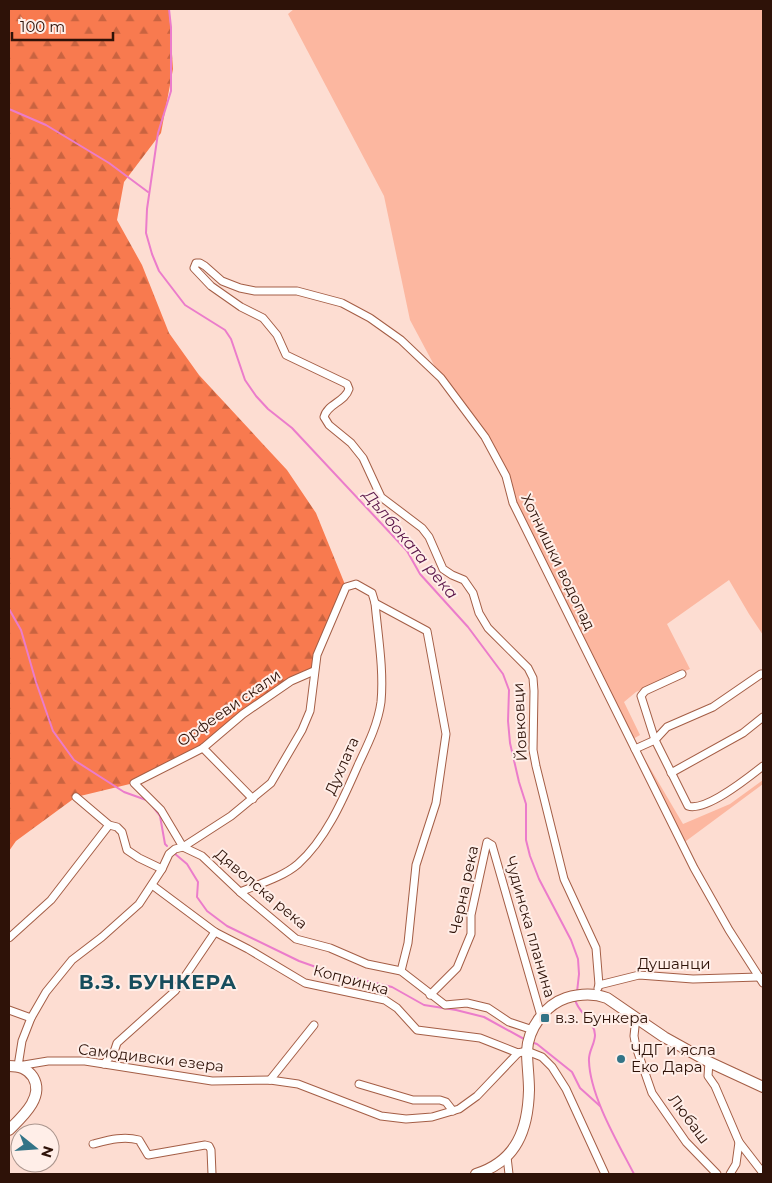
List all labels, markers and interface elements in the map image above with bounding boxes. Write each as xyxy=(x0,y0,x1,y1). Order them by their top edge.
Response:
scale bar xyxy=(12,10,114,42)
text: 100 m xyxy=(20,17,65,36)
water label: Дълбоката река xyxy=(358,484,462,603)
street label: Хотнишки водопад xyxy=(517,490,600,633)
street label: Орфееви скали xyxy=(173,665,284,750)
street label: Йовковци xyxy=(508,682,531,762)
street label: Духлата xyxy=(320,734,363,798)
street label: Дяволска река xyxy=(211,844,312,933)
street label: Черна река xyxy=(445,844,482,936)
street label: Чудинска планина xyxy=(501,854,560,1000)
street label: Душанци xyxy=(637,954,711,973)
street label: Копринка xyxy=(311,960,391,999)
district label: В.З. БУНКЕРА xyxy=(79,970,237,994)
place label: в.з. Бункера xyxy=(555,1008,648,1027)
marker: в.з. Бункера xyxy=(539,1012,551,1024)
street label: Самодивски езера xyxy=(77,1039,225,1076)
place label: ЧДГ и ясла Еко Дара xyxy=(631,1040,716,1076)
marker: ЧДГ и ясла Еко Дара xyxy=(615,1053,627,1065)
street label: Любаш xyxy=(665,1090,714,1147)
north arrow xyxy=(10,1123,60,1173)
text: N xyxy=(37,1144,58,1160)

